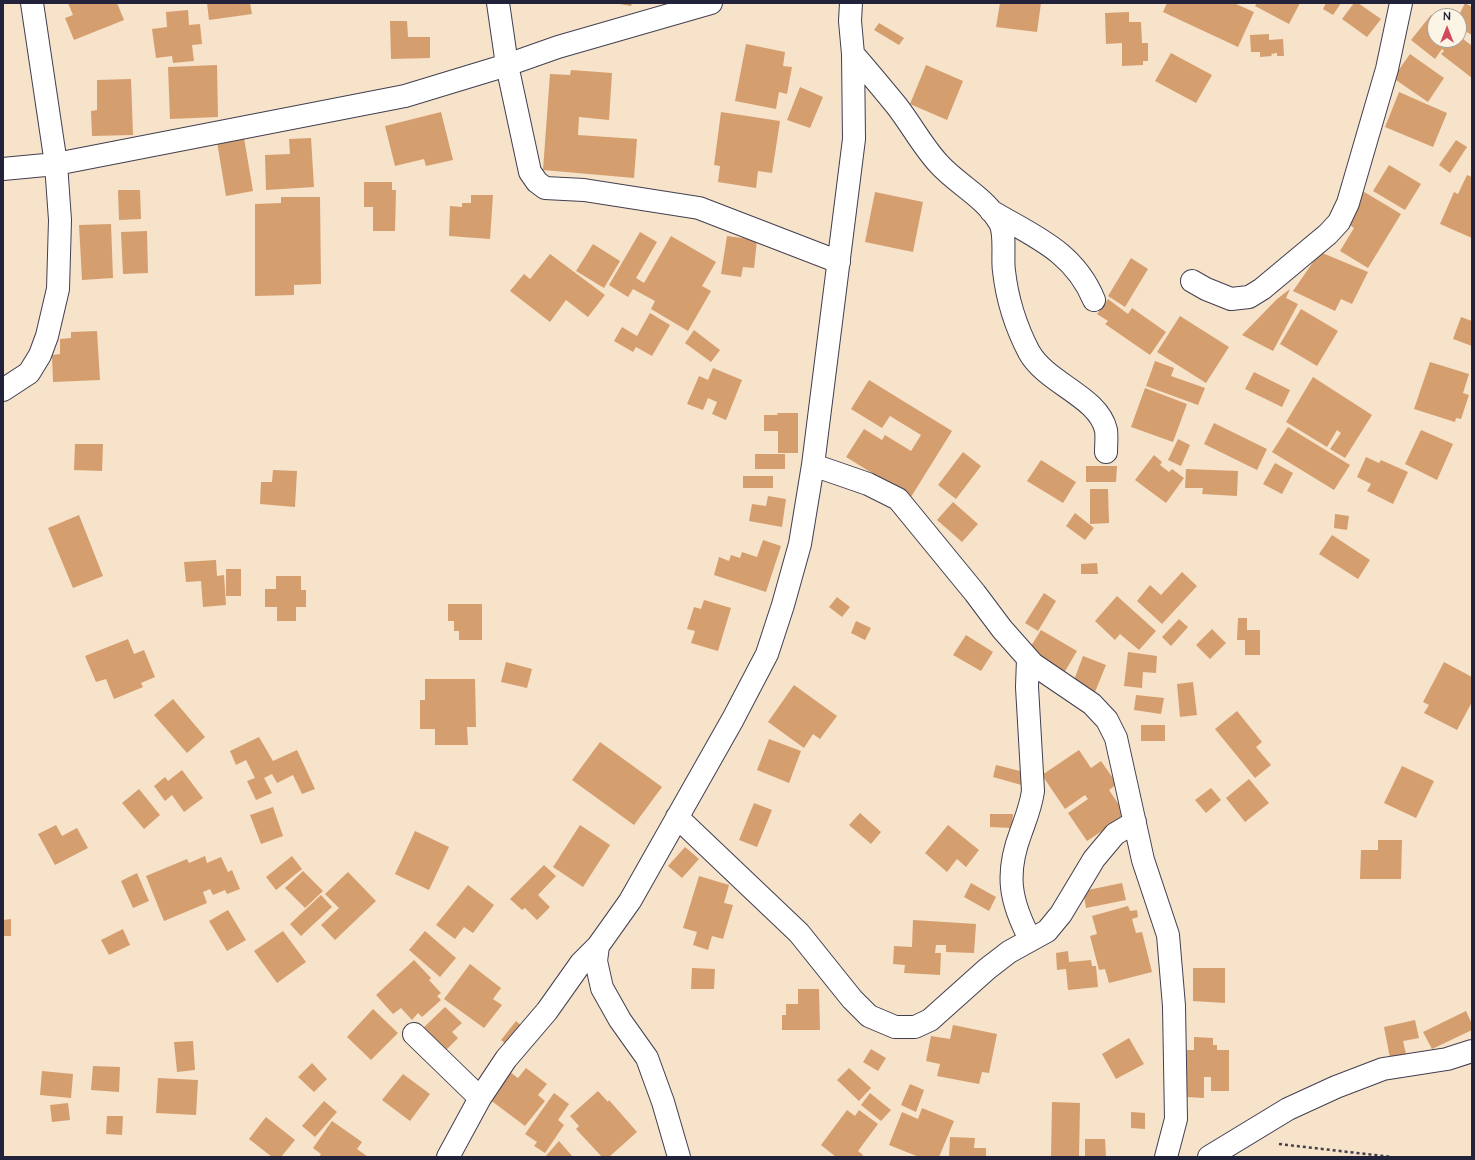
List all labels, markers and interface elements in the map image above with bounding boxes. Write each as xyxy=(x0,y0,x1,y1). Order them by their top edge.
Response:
north arrow xyxy=(1427,8,1467,48)
text: N xyxy=(1444,9,1450,24)

